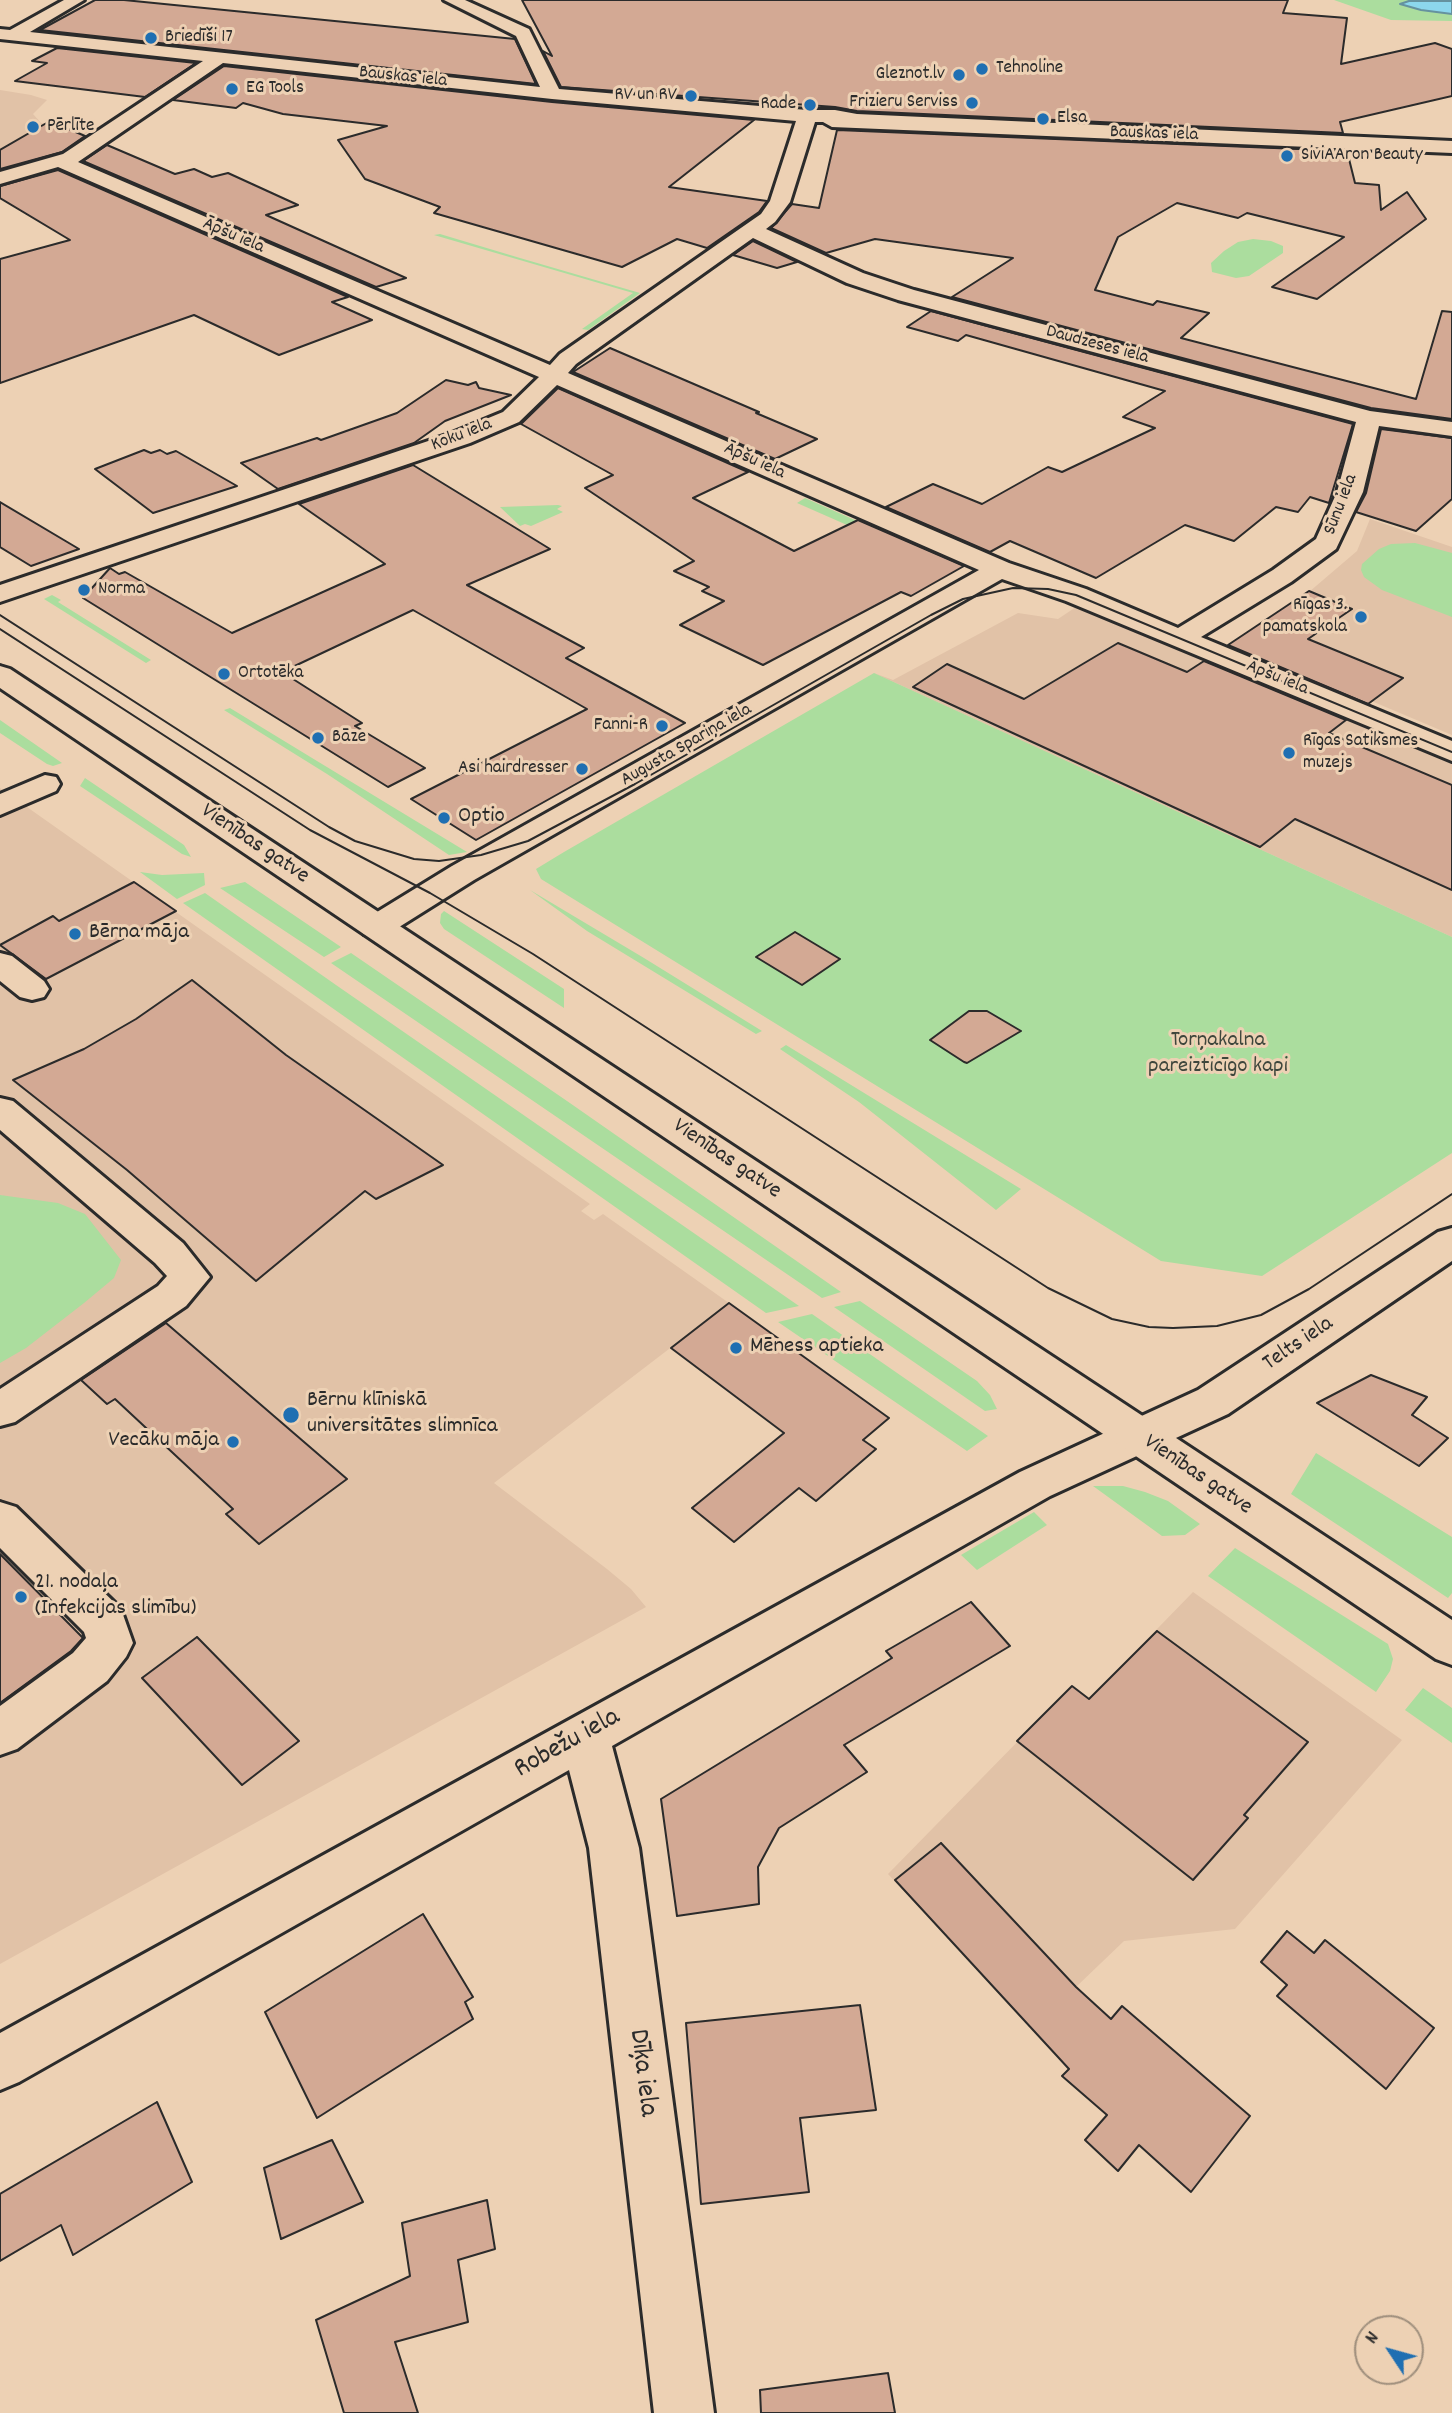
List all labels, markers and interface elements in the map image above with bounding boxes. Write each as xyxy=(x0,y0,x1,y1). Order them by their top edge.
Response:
place label: Briedīši 17 xyxy=(165,27,233,49)
marker: Briedīši 17 xyxy=(143,30,159,46)
place label: Tehnoline xyxy=(996,58,1063,80)
marker: Tehnoline xyxy=(974,61,990,77)
street label: Bauskas iela xyxy=(358,62,448,94)
place label: Gleznot.lv xyxy=(875,64,945,86)
marker: Gleznot.lv xyxy=(951,67,967,83)
place label: EG Tools xyxy=(246,78,304,100)
marker: EG Tools xyxy=(224,81,240,97)
place label: RV un RV xyxy=(615,85,677,107)
marker: RV un RV xyxy=(683,88,699,104)
place label: Frizieru Serviss xyxy=(849,92,958,114)
place label: Rade xyxy=(761,94,796,116)
marker: Frizieru Serviss xyxy=(964,95,980,111)
marker: Rade xyxy=(802,97,818,113)
place label: Elsa xyxy=(1057,108,1087,130)
marker: Elsa xyxy=(1035,111,1051,127)
place label: Pērlīte xyxy=(47,116,94,138)
marker: Pērlīte xyxy=(25,119,41,135)
street label: Bauskas iela xyxy=(1109,122,1199,148)
place label: SiviAAron Beauty xyxy=(1301,145,1423,167)
marker: SiviAAron Beauty xyxy=(1279,148,1295,164)
street label: Āpšu iela xyxy=(199,214,267,260)
street label: Daudzeses iela xyxy=(1043,321,1151,371)
street label: Koku iela xyxy=(429,414,495,458)
street label: Āpšu iela xyxy=(720,438,788,486)
street label: Sūnu iela xyxy=(1320,471,1364,539)
place label: Norma xyxy=(98,579,145,601)
marker: Norma xyxy=(76,582,92,598)
place label: Rīgas 3. pamatskola xyxy=(1263,595,1347,639)
marker: Rīgas 3. pamatskola xyxy=(1353,609,1369,625)
street label: Āpšu iela xyxy=(1243,656,1311,702)
place label: Ortotēka xyxy=(238,663,303,685)
marker: Ortotēka xyxy=(216,666,232,682)
street label: Augusta Spariņa iela xyxy=(618,699,756,793)
place label: Fanni-R xyxy=(594,715,648,737)
marker: Fanni-R xyxy=(654,718,670,734)
place label: Bāze xyxy=(332,727,366,749)
marker: Bāze xyxy=(310,730,326,746)
place label: Rīgas Satiksmes muzejs xyxy=(1303,731,1418,775)
marker: Rīgas Satiksmes muzejs xyxy=(1281,745,1297,761)
place label: Asi hairdresser xyxy=(458,758,568,780)
marker: Asi hairdresser xyxy=(574,761,590,777)
street label: Vienības gatve xyxy=(194,799,314,891)
place label: Optio xyxy=(458,804,505,832)
marker: Optio xyxy=(436,810,452,826)
place label: Bērna māja xyxy=(89,920,189,948)
marker: Bērna māja xyxy=(67,926,83,942)
park label: Torņakalna pareizticīgo kapi xyxy=(1148,1028,1288,1082)
street label: Vienības gatve xyxy=(666,1114,786,1206)
street label: Telts iela xyxy=(1259,1312,1339,1378)
place label: Mēness aptieka xyxy=(750,1334,883,1362)
marker: Mēness aptieka xyxy=(728,1340,744,1356)
place label: Bērnu klīniskā universitātes slimnīca xyxy=(307,1388,497,1442)
marker: Bērnu klīniskā universitātes slimnīca xyxy=(281,1405,301,1425)
place label: Vecāku māja xyxy=(108,1428,219,1456)
street label: Vienības gatve xyxy=(1137,1430,1257,1522)
marker: Vecāku māja xyxy=(225,1434,241,1450)
place label: 21. nodaļa (Infekcijas slimību) xyxy=(35,1570,196,1624)
marker: 21. nodaļa (Infekcijas slimību) xyxy=(13,1589,29,1605)
street label: Robežu iela xyxy=(509,1702,627,1788)
street label: Dīķa iela xyxy=(619,2028,663,2118)
north arrow xyxy=(1354,2315,1424,2385)
text: N xyxy=(1360,2327,1387,2350)

